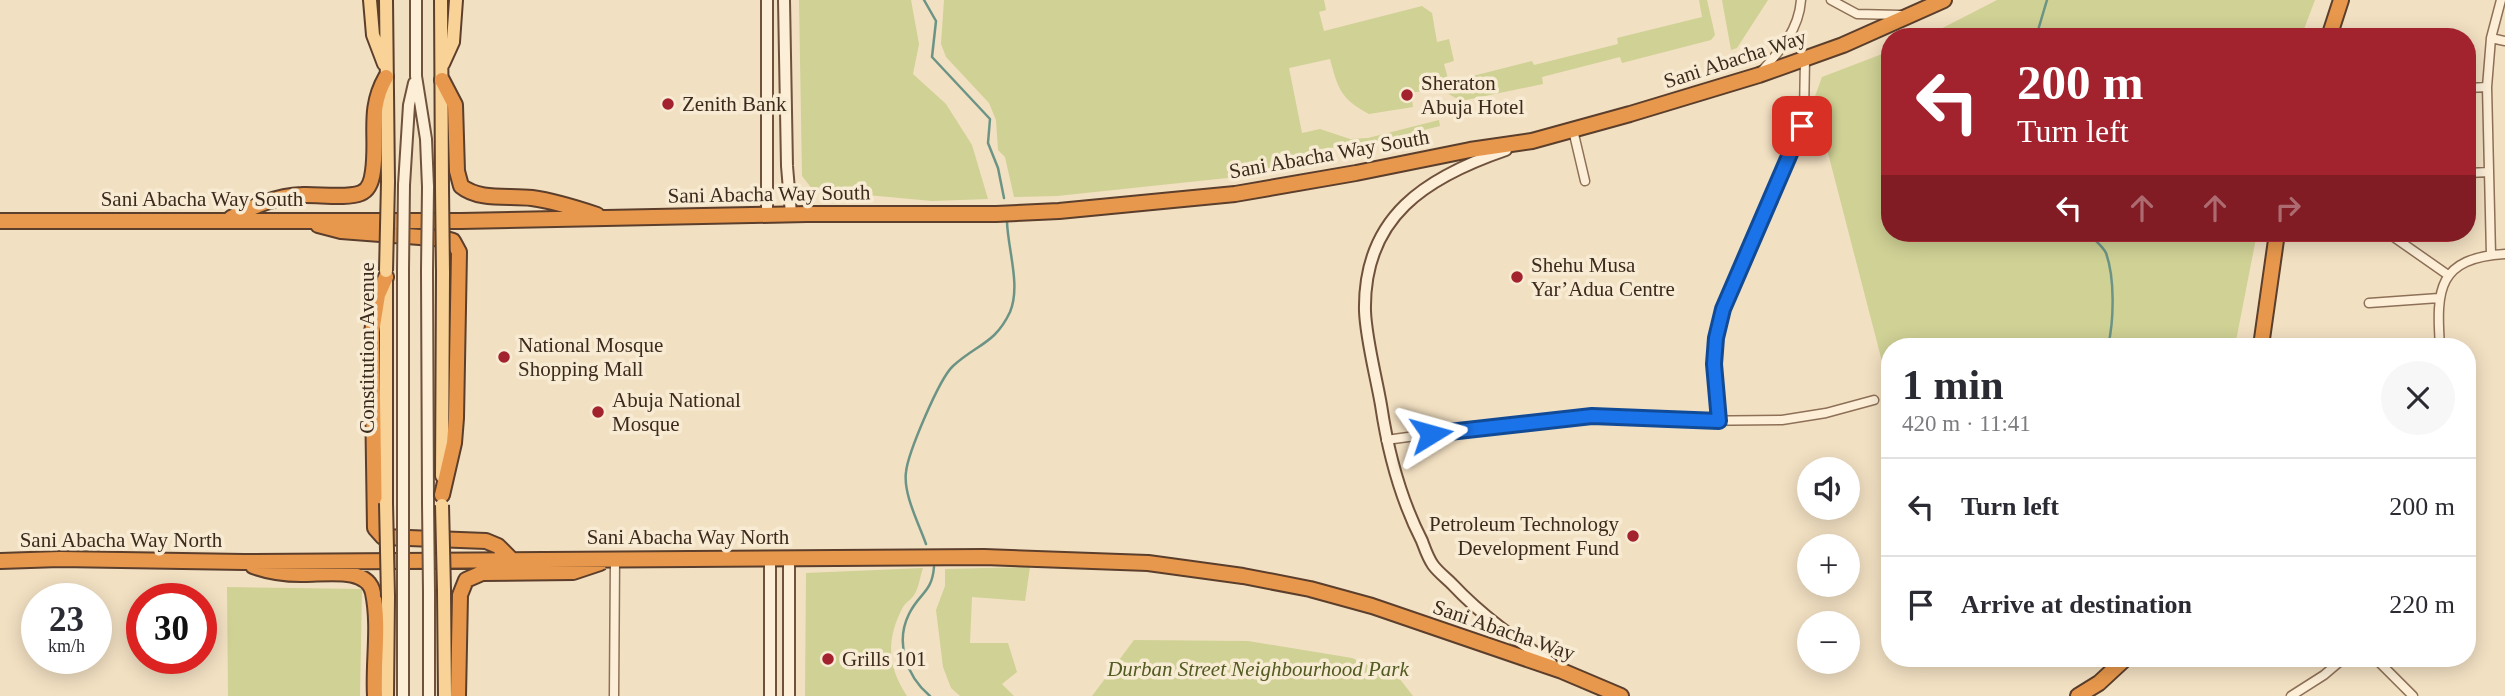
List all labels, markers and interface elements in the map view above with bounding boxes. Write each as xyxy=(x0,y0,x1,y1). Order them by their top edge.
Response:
street label: Sani Abacha Way xyxy=(1661,25,1810,93)
text: 200 m xyxy=(2017,55,2144,110)
icon: left xyxy=(1902,56,1993,147)
place label: Sheraton Abuja Hotel xyxy=(1421,71,1524,119)
marker: Sheraton Abuja Hotel xyxy=(1399,87,1415,103)
place label: Zenith Bank xyxy=(682,92,787,116)
marker: Zenith Bank xyxy=(660,96,676,112)
pin xyxy=(1772,96,1832,156)
icon: arrive xyxy=(1783,107,1821,145)
text: Turn left xyxy=(2017,113,2129,149)
street label: Sani Abacha Way South xyxy=(1227,125,1431,183)
street label: Sani Abacha Way South xyxy=(667,180,871,208)
street label: Sani Abacha Way South xyxy=(101,187,304,211)
icon: left xyxy=(2050,189,2088,227)
icon: ahead xyxy=(2123,189,2161,227)
icon: ahead xyxy=(2196,189,2234,227)
icon: right xyxy=(2269,189,2307,227)
place label: Shehu Musa Yar’Adua Centre xyxy=(1531,253,1675,301)
street label: Constitution Avenue xyxy=(355,262,379,434)
marker: Shehu Musa Yar’Adua Centre xyxy=(1509,269,1525,285)
place label: National Mosque Shopping Mall xyxy=(518,333,663,381)
marker: National Mosque Shopping Mall xyxy=(496,349,512,365)
button: close xyxy=(2381,361,2455,435)
text: 1 min xyxy=(1902,362,2004,408)
place label: Abuja National Mosque xyxy=(612,388,741,436)
position arrow xyxy=(1394,397,1468,471)
marker: Abuja National Mosque xyxy=(590,404,606,420)
text: 420 m · 11:41 xyxy=(1902,411,2031,436)
map controls xyxy=(1797,457,1860,674)
button: sound xyxy=(1797,457,1860,520)
icon: left xyxy=(1902,488,1940,526)
text: Turn left xyxy=(1961,492,2059,521)
text: 200 m xyxy=(2389,492,2455,521)
place label: Petroleum Technology Development Fund xyxy=(1429,512,1619,560)
street label: Sani Abacha Way North xyxy=(587,525,790,549)
street label: Sani Abacha Way North xyxy=(20,528,223,552)
marker: Petroleum Technology Development Fund xyxy=(1625,528,1641,544)
button: + xyxy=(1797,534,1860,597)
speed limit sign: 30 xyxy=(126,583,217,674)
icon: arrive xyxy=(1902,586,1940,624)
text: Arrive at destination xyxy=(1961,590,2192,619)
text: 220 m xyxy=(2389,590,2455,619)
street label: Sani Abacha Way xyxy=(1430,594,1579,666)
text: 23 xyxy=(49,600,84,639)
button: − xyxy=(1797,611,1860,674)
text: km/h xyxy=(48,636,85,656)
place label: Grills 101 xyxy=(842,647,927,671)
marker: Grills 101 xyxy=(820,651,836,667)
park label: Durban Street Neighbourhood Park xyxy=(1106,657,1409,681)

